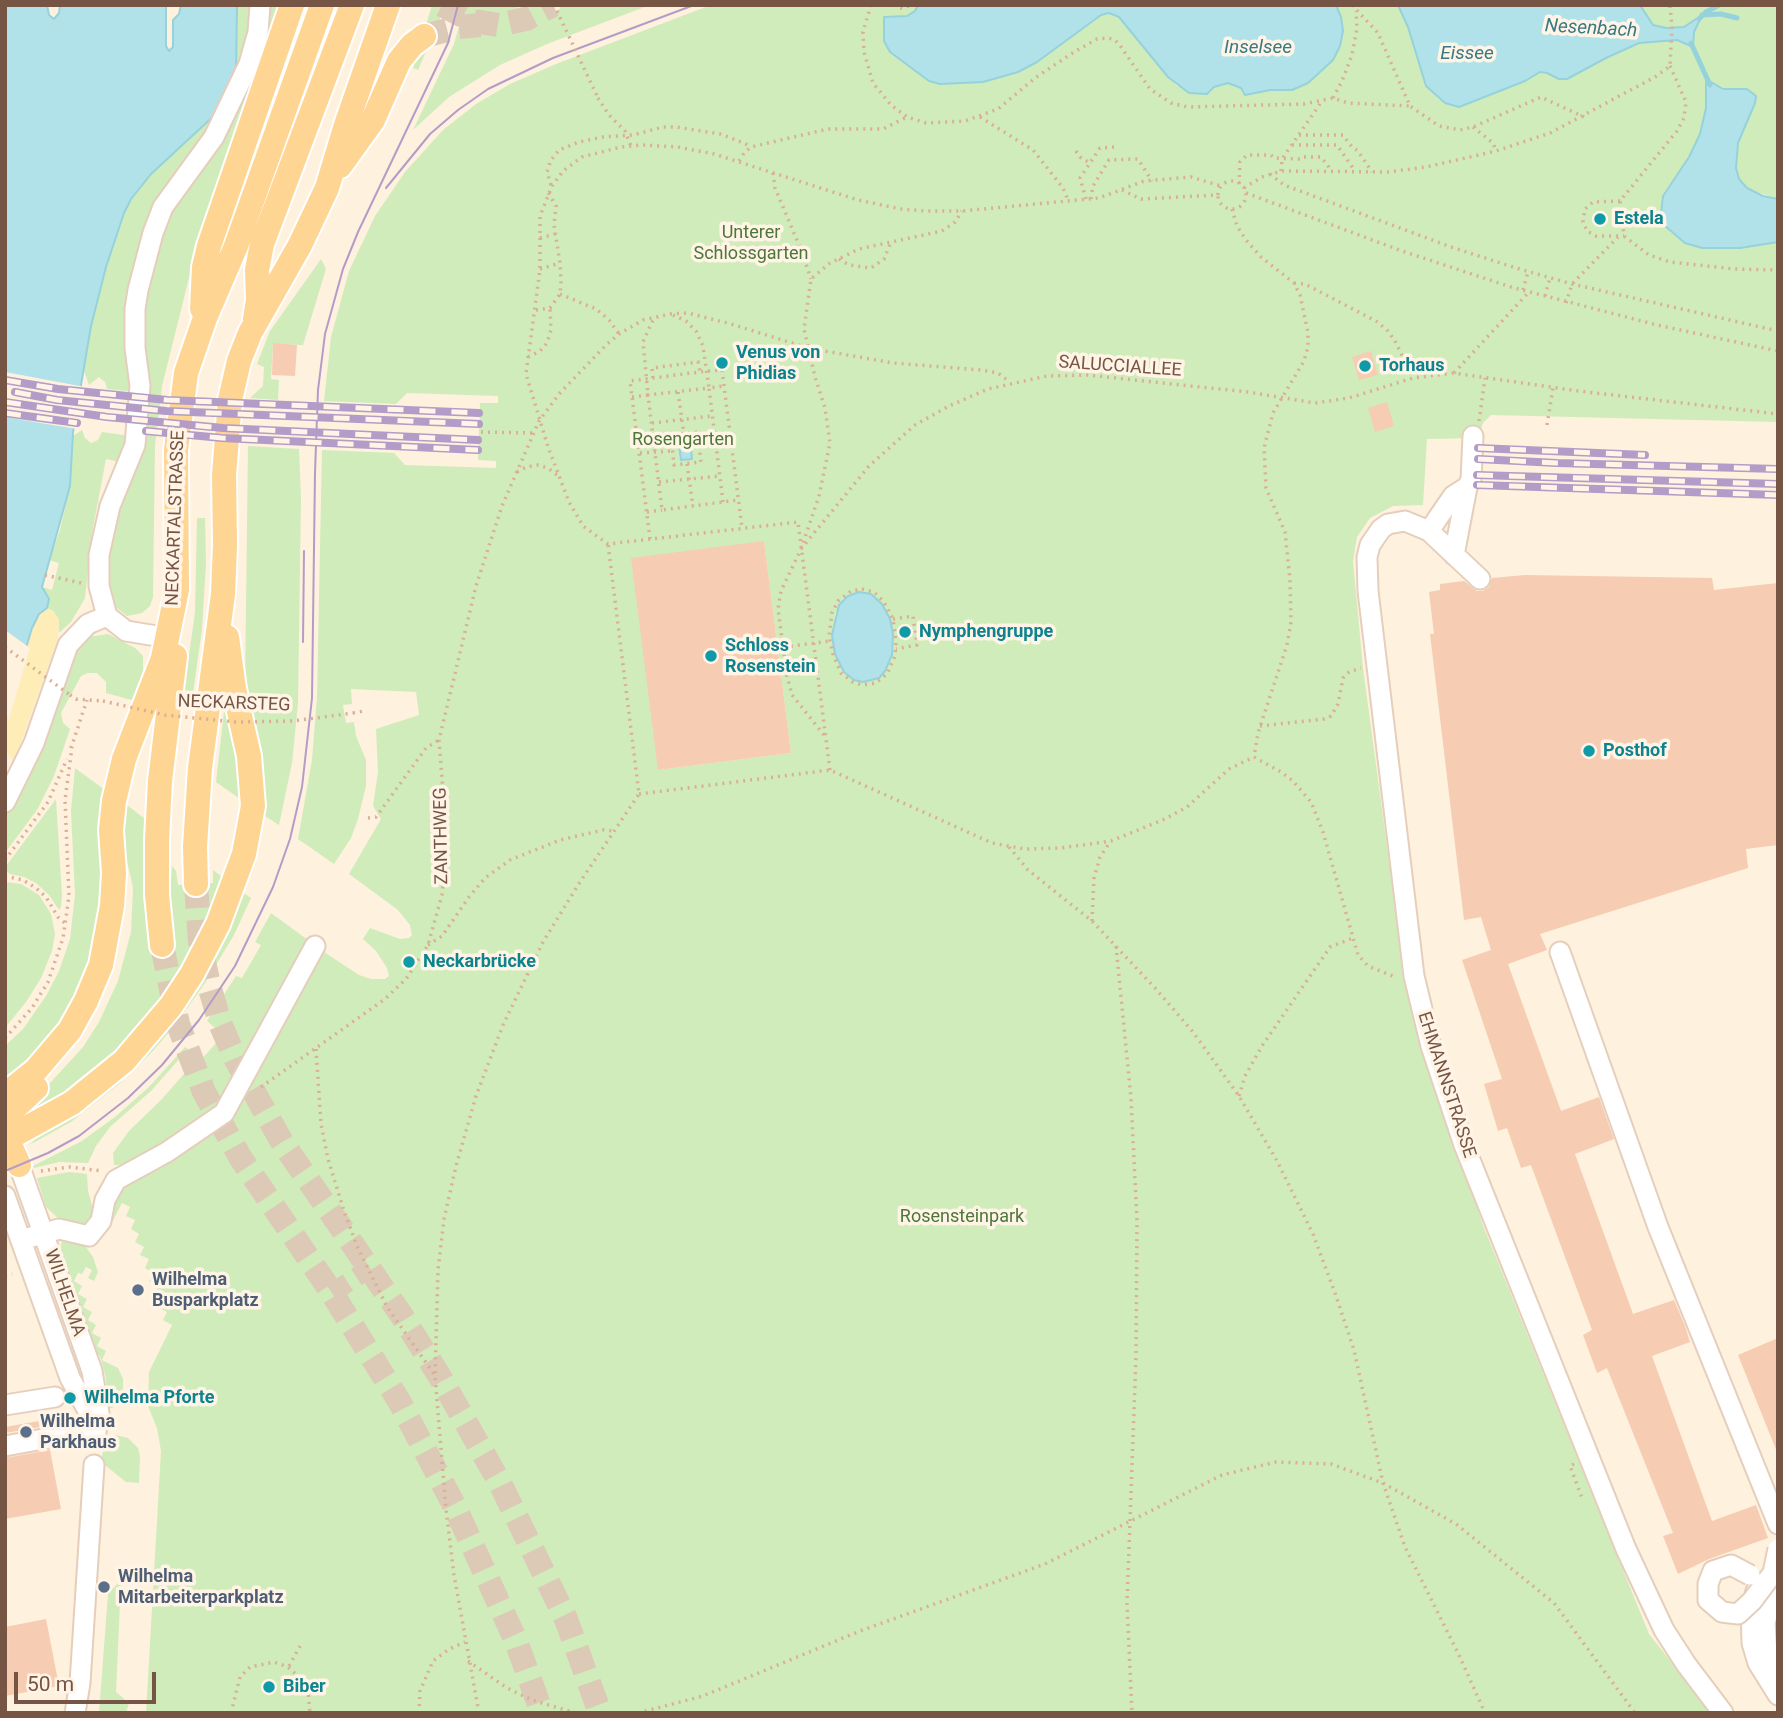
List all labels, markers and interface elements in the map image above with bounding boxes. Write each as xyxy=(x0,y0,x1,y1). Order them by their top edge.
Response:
water label: Nesenbach xyxy=(1544,15,1638,43)
water label: Inselsee xyxy=(1224,37,1292,59)
water label: Eissee xyxy=(1440,43,1494,65)
place label: Estela xyxy=(1614,208,1664,230)
marker: Estela xyxy=(1592,211,1608,227)
park label: Unterer Schlossgarten xyxy=(693,222,809,264)
place label: Venus von Phidias xyxy=(736,342,820,384)
street label: SALUCCIALLEE xyxy=(1058,352,1182,382)
marker: Venus von Phidias xyxy=(714,355,730,371)
place label: Torhaus xyxy=(1379,355,1444,377)
marker: Torhaus xyxy=(1357,358,1373,374)
park label: Rosengarten xyxy=(632,429,734,451)
street label: NECKARTALSTRASSE xyxy=(162,430,190,606)
place label: Nymphengruppe xyxy=(919,621,1053,643)
marker: Nymphengruppe xyxy=(897,624,913,640)
place label: Schloss Rosenstein xyxy=(725,635,816,678)
marker: Schloss Rosenstein xyxy=(703,648,719,664)
street label: NECKARSTEG xyxy=(177,691,291,717)
place label: Posthof xyxy=(1603,740,1667,762)
marker: Posthof xyxy=(1581,743,1597,759)
street label: ZANTHWEG xyxy=(430,787,454,885)
place label: Neckarbrücke xyxy=(423,951,536,973)
marker: Neckarbrücke xyxy=(401,954,417,970)
street label: EHMANNSTRASSE xyxy=(1412,1009,1480,1161)
park label: Rosensteinpark xyxy=(900,1206,1024,1228)
street label: WILHELMA xyxy=(39,1246,89,1340)
place label: Wilhelma Busparkplatz xyxy=(152,1269,259,1312)
marker: Wilhelma Busparkplatz xyxy=(130,1282,146,1298)
place label: Wilhelma Pforte xyxy=(84,1387,215,1409)
marker: Wilhelma Pforte xyxy=(62,1390,78,1406)
place label: Wilhelma Parkhaus xyxy=(40,1411,116,1454)
marker: Wilhelma Parkhaus xyxy=(18,1424,34,1440)
place label: Wilhelma Mitarbeiterparkplatz xyxy=(118,1566,284,1608)
marker: Wilhelma Mitarbeiterparkplatz xyxy=(96,1579,112,1595)
scale bar xyxy=(18,1658,159,1702)
text: 50 m xyxy=(27,1672,74,1696)
place label: Biber xyxy=(283,1676,326,1698)
marker: Biber xyxy=(261,1679,277,1695)

